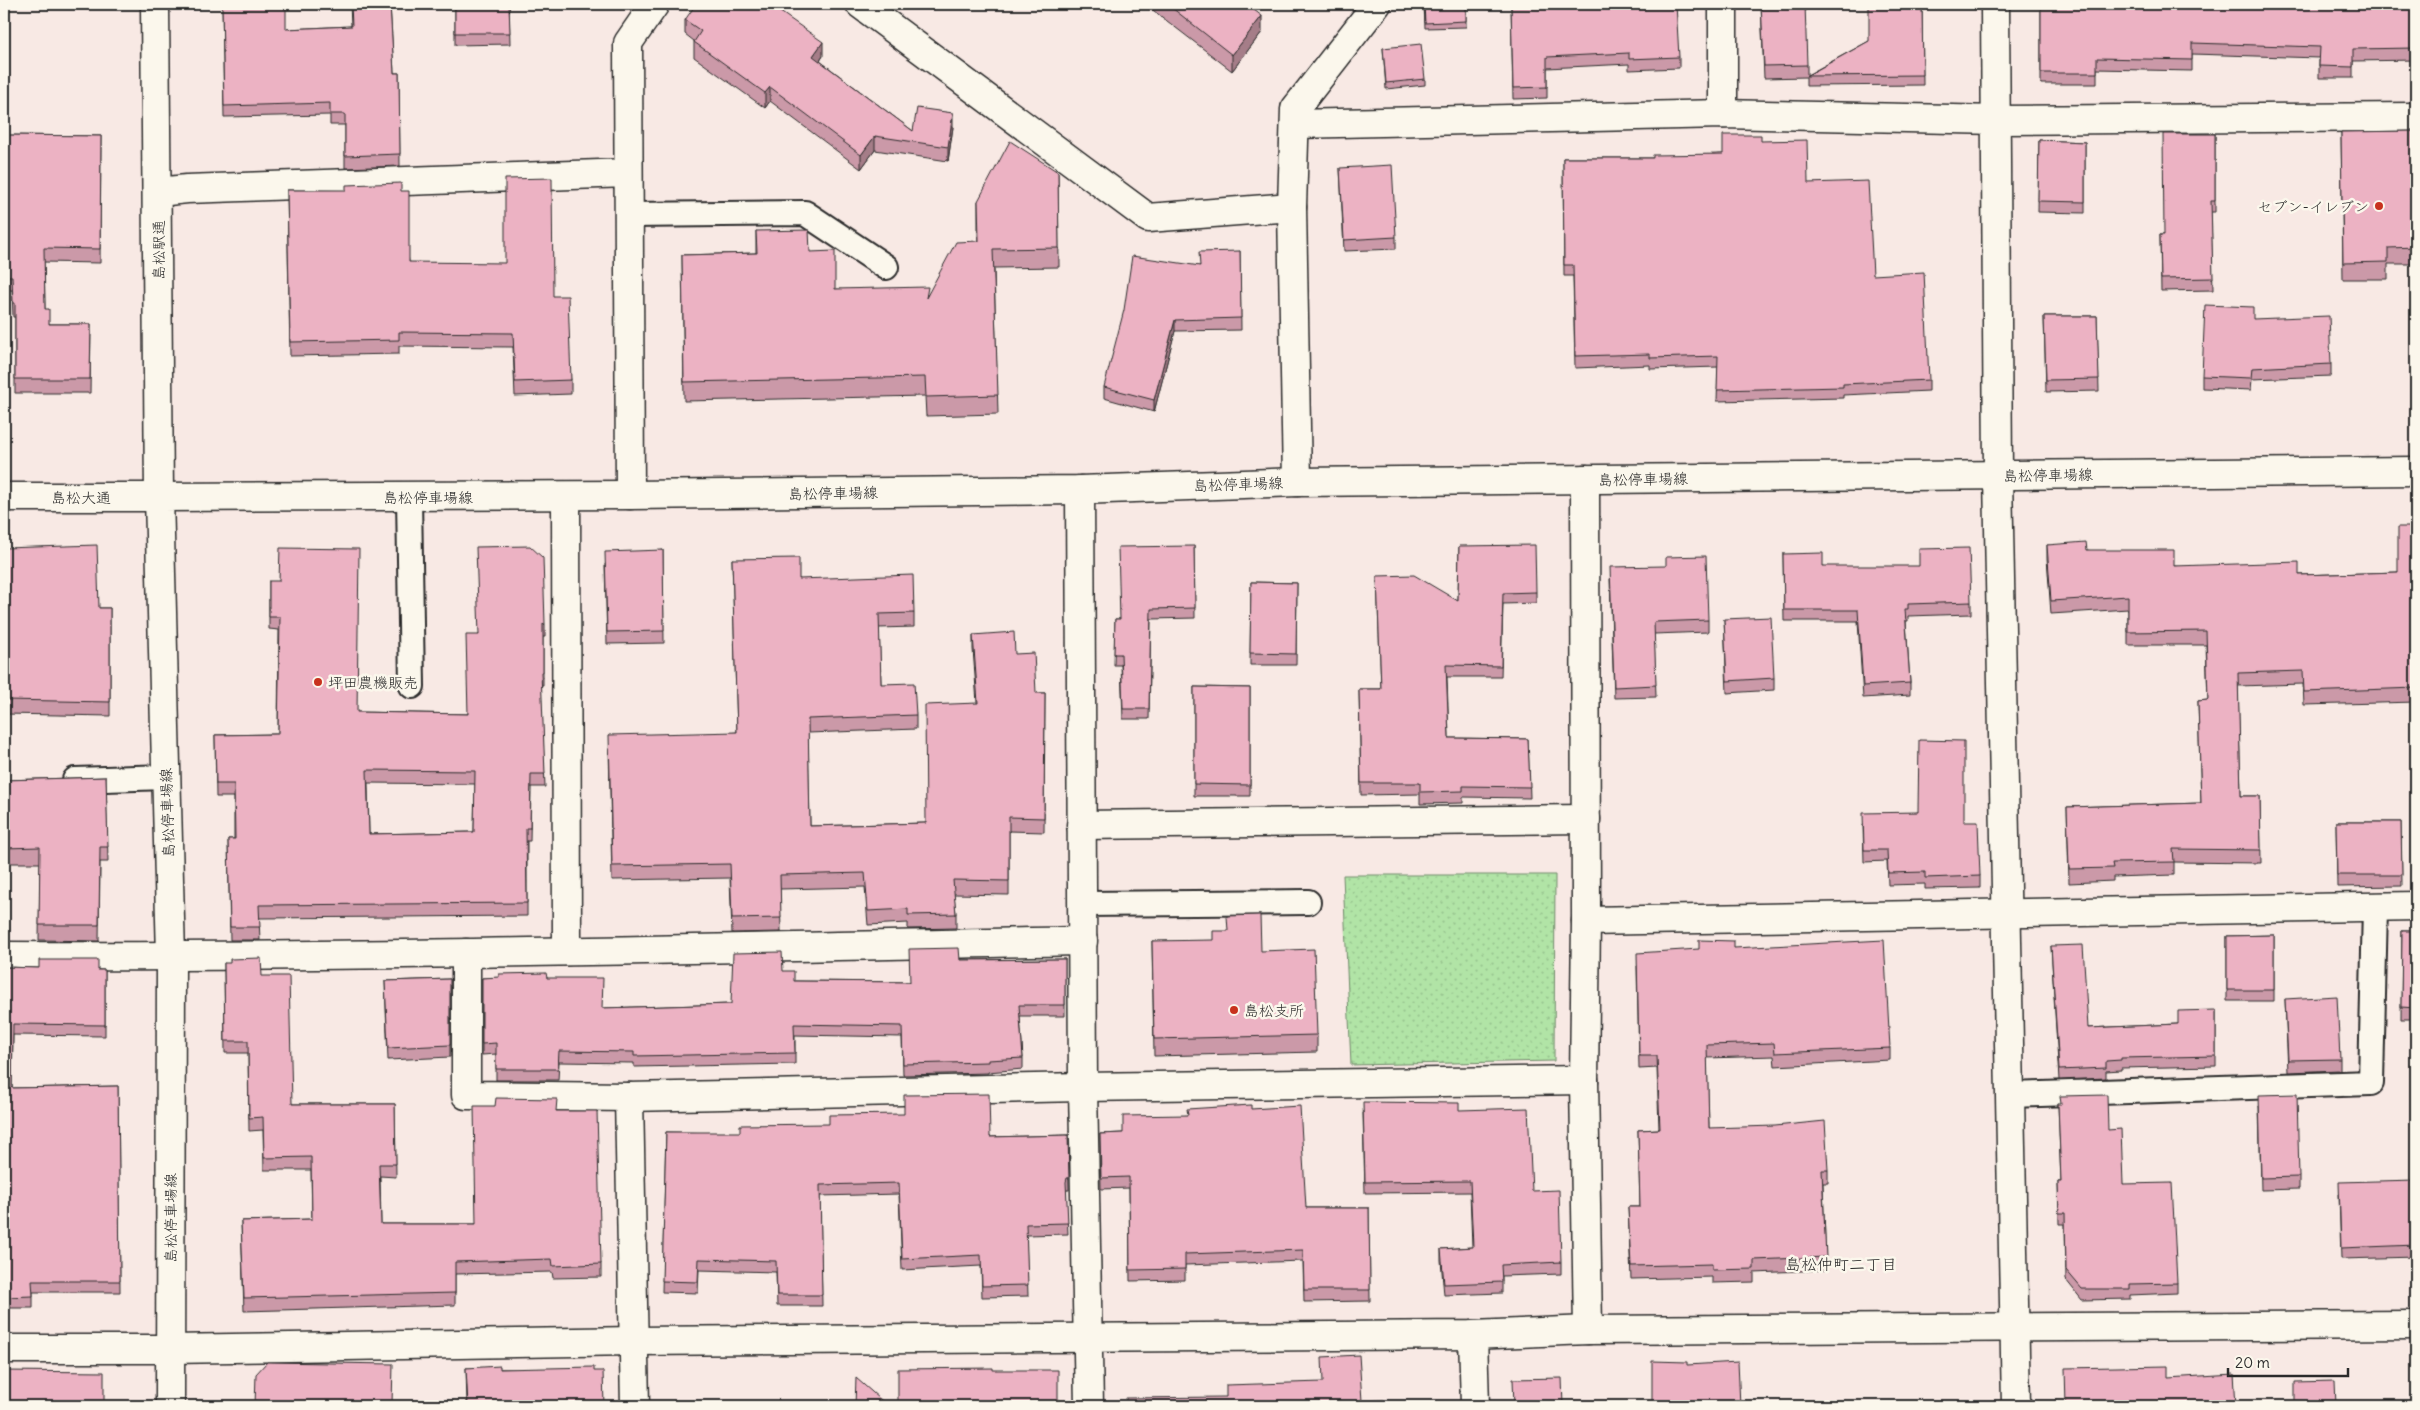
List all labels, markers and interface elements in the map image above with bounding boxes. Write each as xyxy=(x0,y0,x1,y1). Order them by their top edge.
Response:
place label: セブン-イレブン xyxy=(2258,197,2369,216)
marker: セブン-イレブン xyxy=(2373,200,2385,212)
street label: 島松駅通 xyxy=(149,220,168,280)
street label: 島松停車場線 xyxy=(2003,465,2093,485)
street label: 島松停車場線 xyxy=(1598,469,1688,489)
street label: 島松停車場線 xyxy=(1193,473,1283,495)
street label: 島松停車場線 xyxy=(788,483,878,503)
street label: 島松大通 xyxy=(51,488,111,507)
street label: 島松停車場線 xyxy=(383,488,473,507)
place label: 坪田農機販売 xyxy=(328,673,418,692)
marker: 坪田農機販売 xyxy=(312,676,324,688)
street label: 島松停車場線 xyxy=(156,768,178,858)
place label: 島松支所 xyxy=(1244,1001,1304,1020)
marker: 島松支所 xyxy=(1228,1004,1240,1016)
street label: 島松停車場線 xyxy=(161,1173,180,1263)
district label: 島松仲町二丁目 xyxy=(1785,1254,1897,1274)
scale bar xyxy=(2228,1345,2348,1377)
text: 20 m xyxy=(2235,1353,2270,1372)

